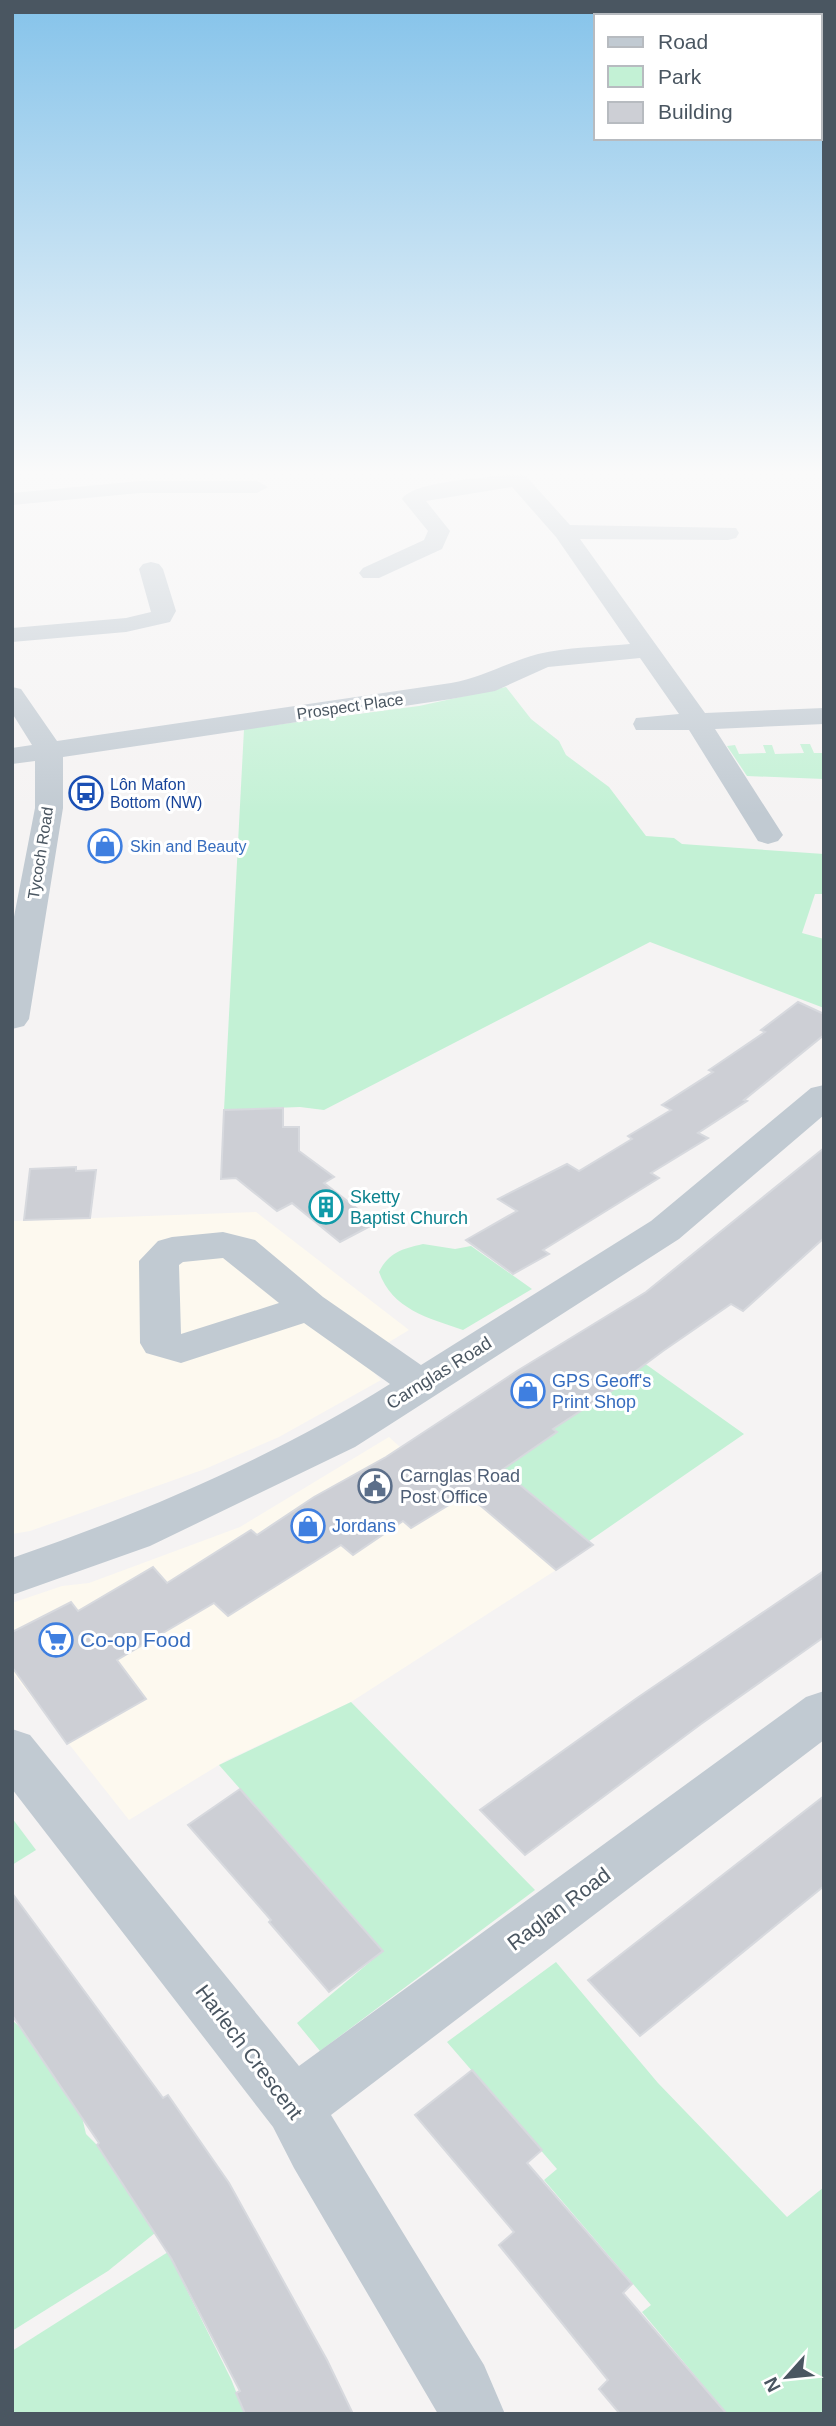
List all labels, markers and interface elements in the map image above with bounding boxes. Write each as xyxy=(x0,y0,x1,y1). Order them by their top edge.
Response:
legend xyxy=(594,14,822,140)
text: Road xyxy=(658,30,708,53)
text: Park xyxy=(658,65,702,88)
text: Building xyxy=(658,100,733,123)
street label: Prospect Place xyxy=(296,691,405,722)
bus stop icon: Lôn Mafon Bottom (NW) xyxy=(67,774,105,812)
place label: Lôn Mafon Bottom (NW) xyxy=(110,776,202,811)
street label: Tycoch Road xyxy=(25,806,56,901)
shop icon: Skin and Beauty xyxy=(86,827,124,865)
place label: Skin and Beauty xyxy=(130,838,247,855)
place label: Sketty Baptist Church xyxy=(350,1187,468,1228)
building icon: Sketty Baptist Church xyxy=(307,1188,345,1226)
street label: Carnglas Road xyxy=(383,1333,495,1413)
place label: GPS Geoff's Print Shop xyxy=(552,1371,651,1412)
shop icon: GPS Geoff's Print Shop xyxy=(509,1372,547,1410)
place label: Carnglas Road Post Office xyxy=(400,1466,520,1507)
public building icon: Carnglas Road Post Office xyxy=(356,1467,394,1505)
shop icon: Jordans xyxy=(289,1507,327,1545)
place label: Jordans xyxy=(332,1516,396,1536)
supermarket icon: Co-op Food xyxy=(37,1621,75,1659)
place label: Co-op Food xyxy=(80,1628,191,1651)
street label: Raglan Road xyxy=(503,1863,615,1955)
street label: Harlech Crescent xyxy=(191,1980,307,2124)
north arrow xyxy=(752,2342,822,2412)
text: N xyxy=(760,2374,785,2395)

